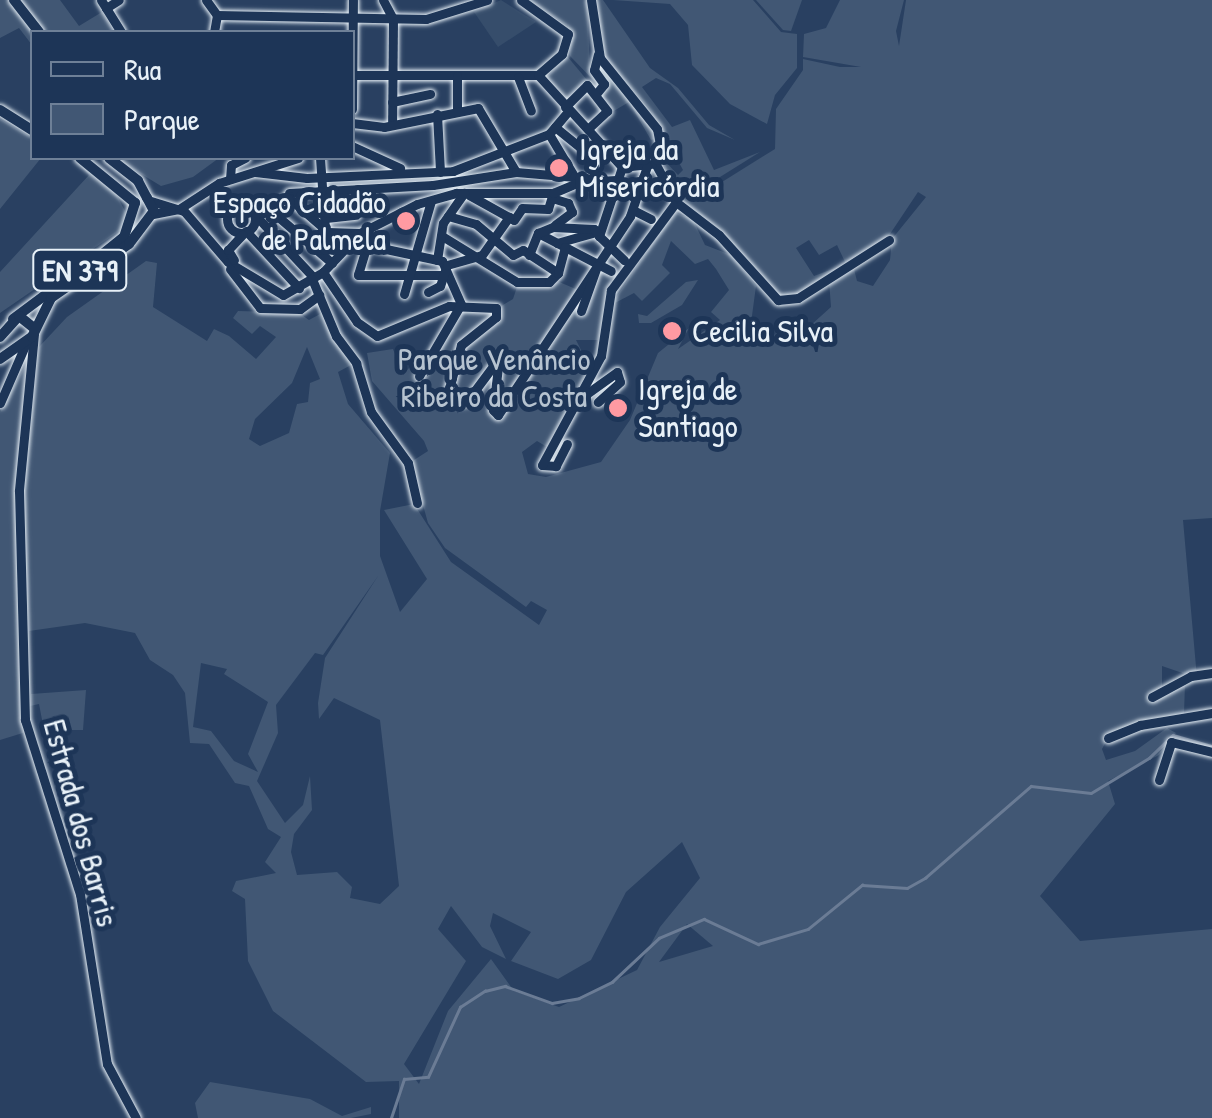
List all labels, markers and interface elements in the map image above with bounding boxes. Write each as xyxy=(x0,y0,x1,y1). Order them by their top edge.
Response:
legend xyxy=(30,30,355,160)
text: Rua xyxy=(124,49,161,89)
text: Parque xyxy=(124,99,200,139)
place label: Igreja da Misericórdia xyxy=(579,131,720,206)
marker: Igreja da Misericórdia xyxy=(548,157,570,179)
place label: Espaço Cidadão de Palmela xyxy=(213,184,386,259)
marker: Espaço Cidadão de Palmela xyxy=(395,210,417,232)
road number: EN 379 xyxy=(30,245,130,295)
place label: Cecilia Silva xyxy=(692,312,833,350)
marker: Cecilia Silva xyxy=(661,320,683,342)
park label: Parque Venâncio Ribeiro da Costa xyxy=(398,341,590,416)
place label: Igreja de Santiago xyxy=(638,371,738,446)
marker: Igreja de Santiago xyxy=(607,397,629,419)
street label: Estrada dos Barris xyxy=(35,715,127,931)

